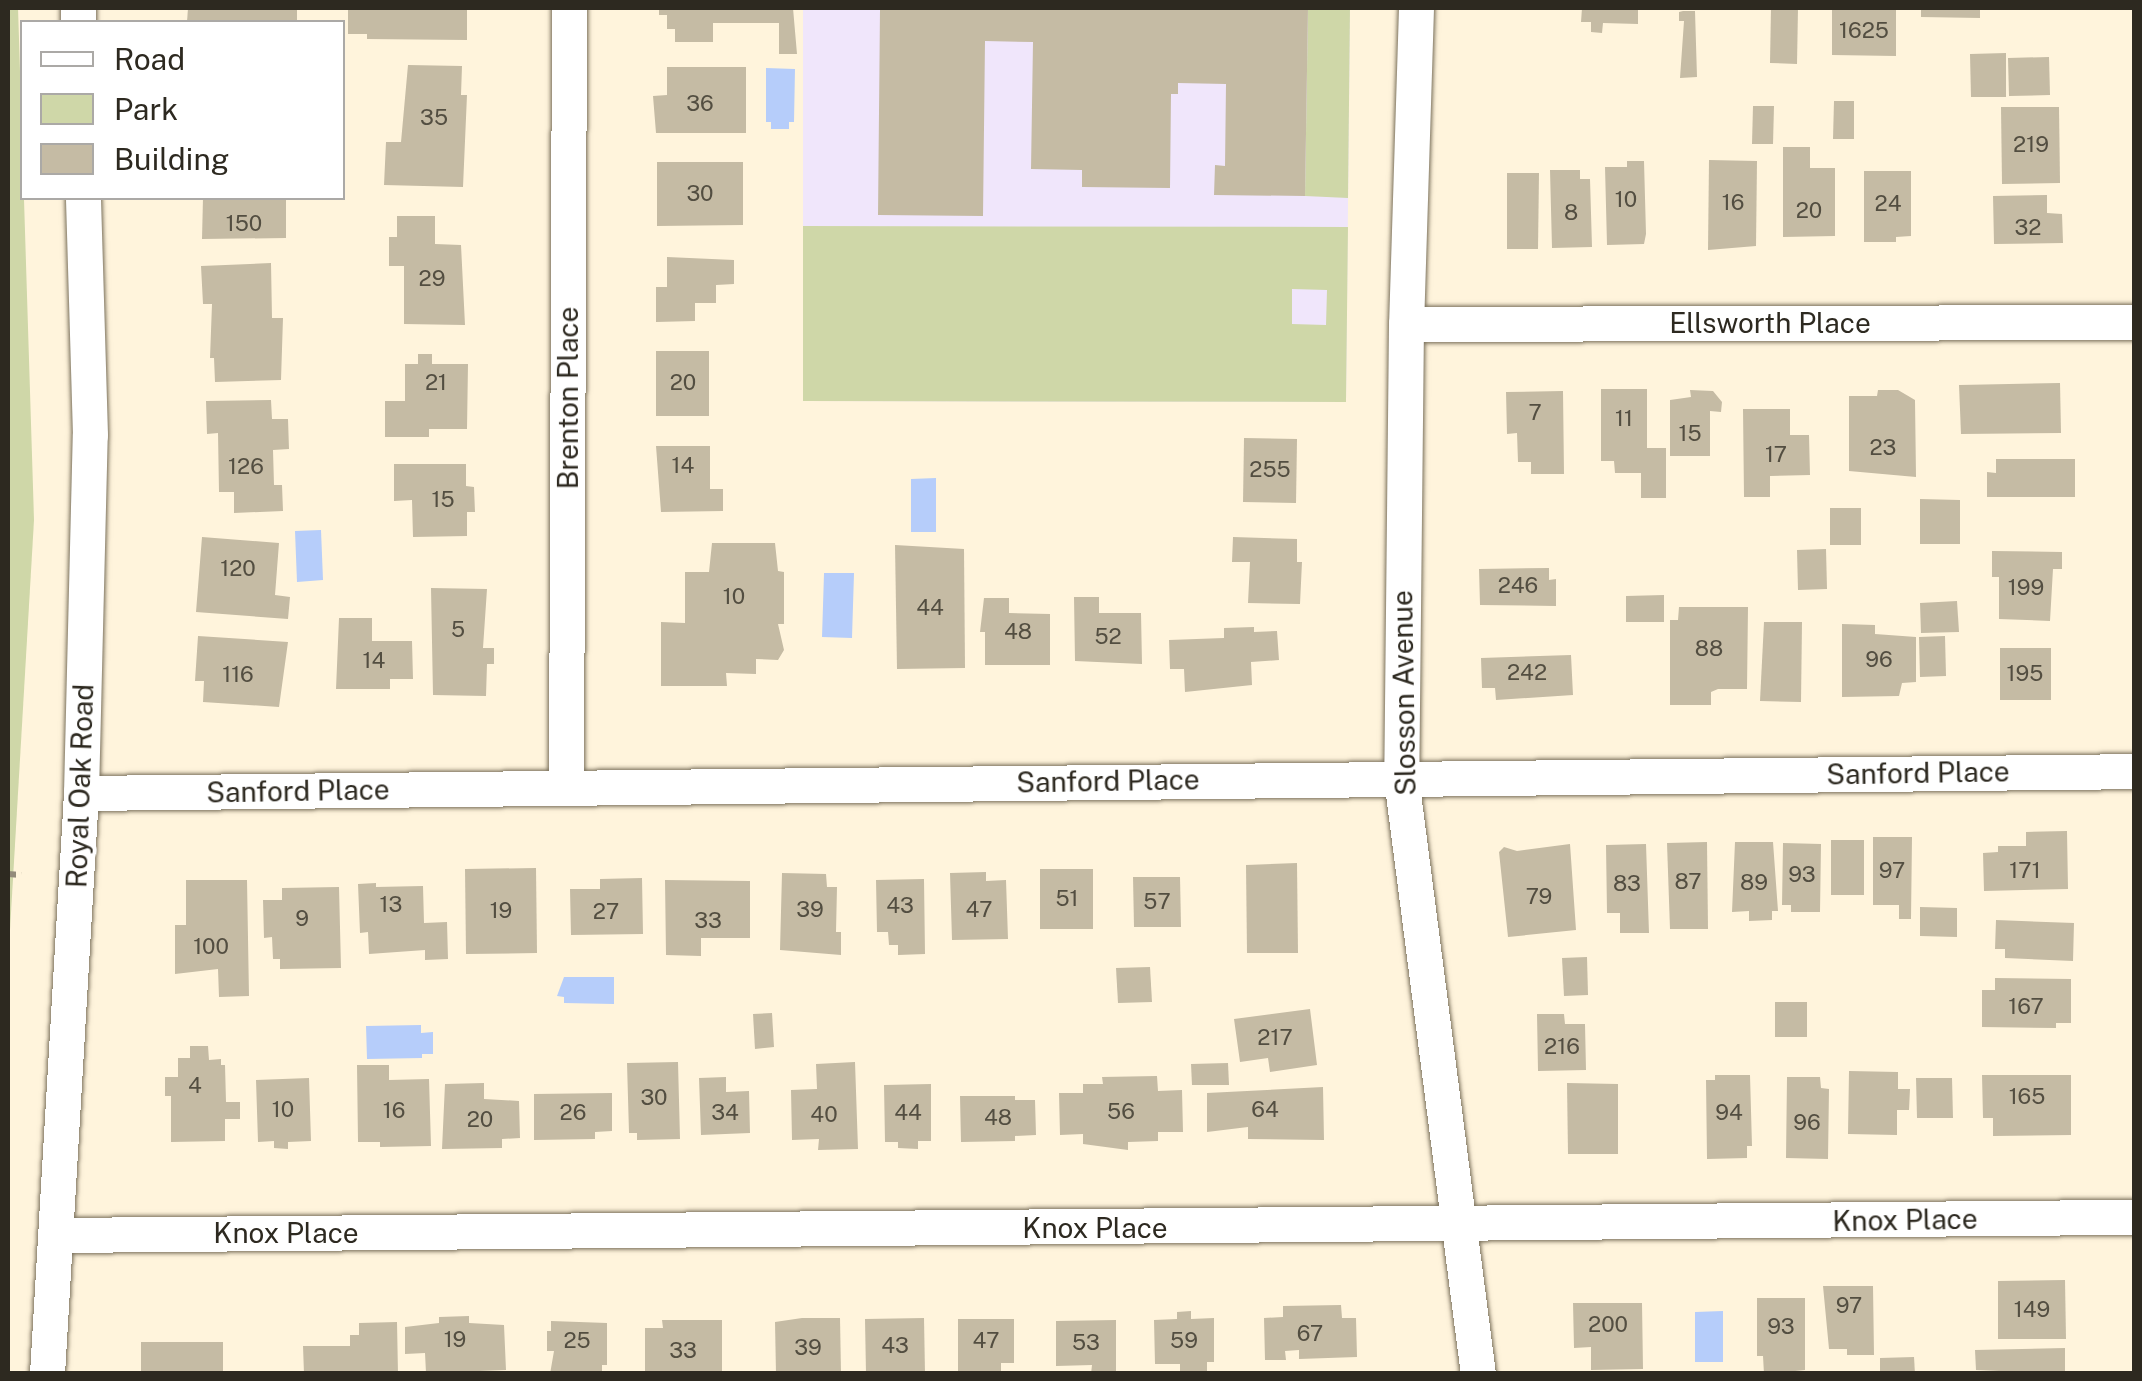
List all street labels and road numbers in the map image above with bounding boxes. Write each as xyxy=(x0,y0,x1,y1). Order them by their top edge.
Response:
street label: Ellsworth Place xyxy=(1669,306,1871,340)
street label: Brenton Place xyxy=(551,307,585,489)
street label: Slosson Avenue xyxy=(1385,590,1423,796)
street label: Royal Oak Road xyxy=(60,683,100,889)
street label: Sanford Place xyxy=(1826,755,2010,791)
street label: Sanford Place xyxy=(1016,763,1200,799)
street label: Sanford Place xyxy=(206,773,390,809)
street label: Knox Place xyxy=(1832,1202,1978,1238)
street label: Knox Place xyxy=(1022,1211,1168,1245)
street label: Knox Place xyxy=(213,1216,359,1250)

